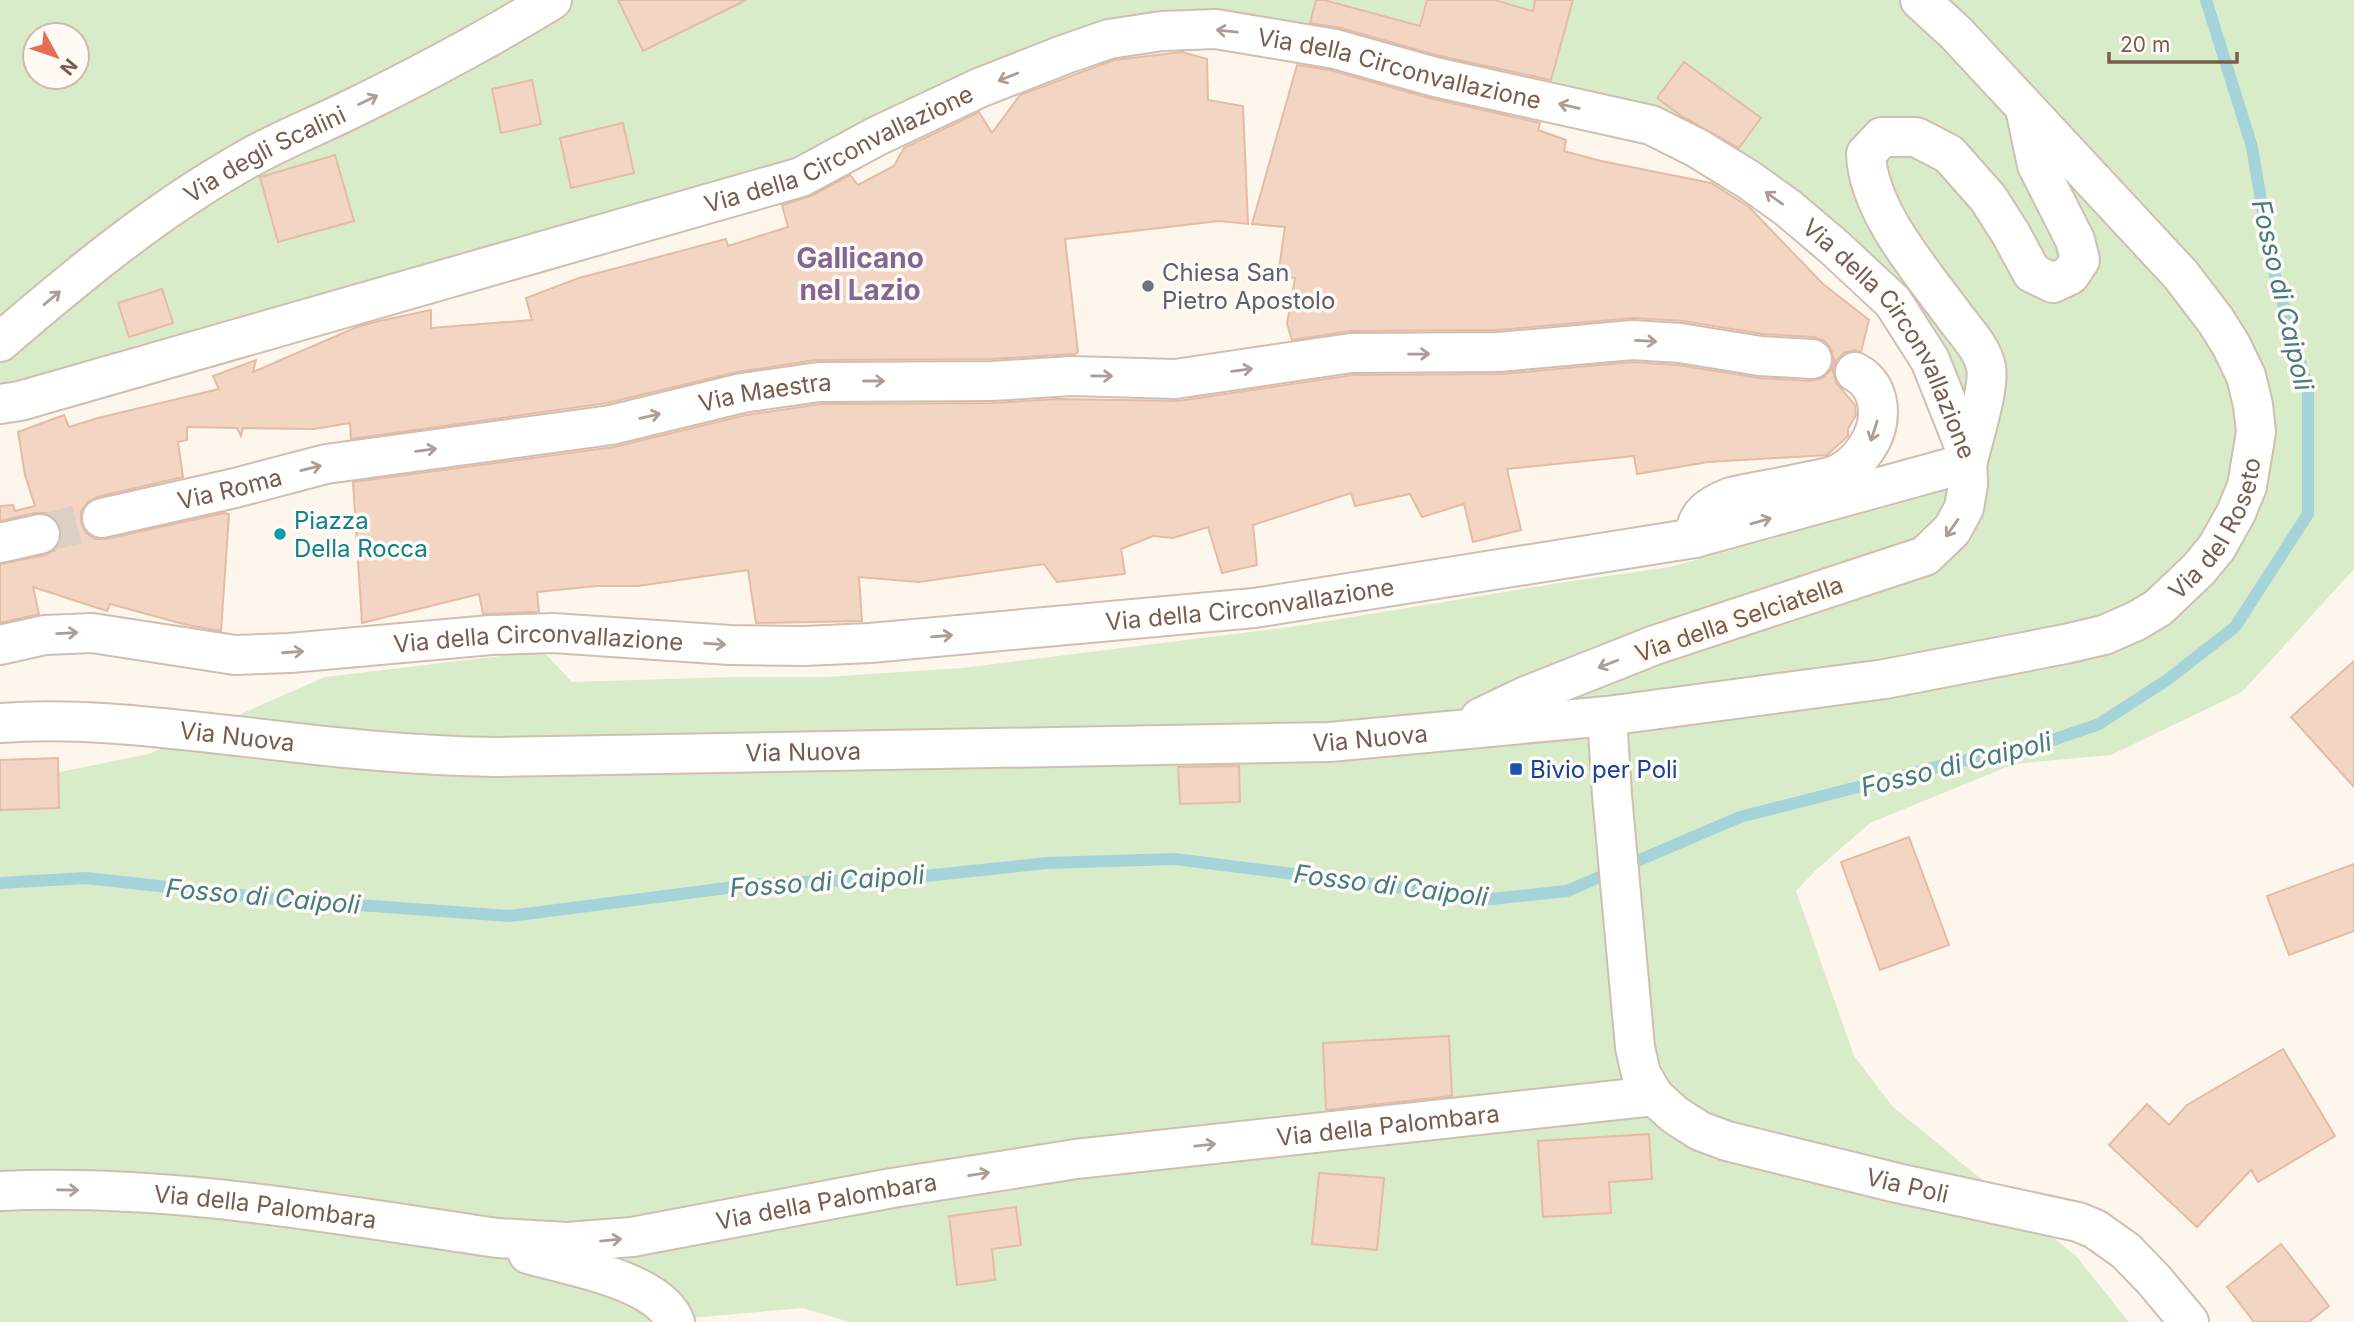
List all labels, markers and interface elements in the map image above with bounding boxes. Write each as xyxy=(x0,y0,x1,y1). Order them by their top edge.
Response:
north arrow xyxy=(21,21,91,91)
scale bar xyxy=(2109,21,2237,65)
street label: Via della Circonvallazione xyxy=(1255,22,1544,115)
one-way arrow xyxy=(1216,24,1239,37)
text: 20 m xyxy=(2120,32,2170,57)
text: N xyxy=(55,54,82,80)
one-way arrow xyxy=(997,71,1019,84)
street label: Via della Circonvallazione xyxy=(701,78,978,219)
one-way arrow xyxy=(357,93,378,107)
street label: Via degli Scalini xyxy=(178,99,350,208)
one-way arrow xyxy=(1558,99,1581,112)
one-way arrow xyxy=(1765,191,1784,205)
water label: Fosso di Caipoli xyxy=(2246,196,2320,394)
street label: Via della Circonvallazione xyxy=(1797,212,1982,463)
district label: Gallicano nel Lazio xyxy=(796,241,924,307)
place label: Chiesa San Pietro Apostolo xyxy=(1162,258,1335,315)
marker: Chiesa San Pietro Apostolo xyxy=(1140,278,1156,294)
one-way arrow xyxy=(43,290,61,306)
one-way arrow xyxy=(1634,335,1657,348)
one-way arrow xyxy=(1408,347,1431,360)
one-way arrow xyxy=(1230,363,1253,376)
street label: Via Maestra xyxy=(695,367,832,418)
one-way arrow xyxy=(1090,370,1113,383)
one-way arrow xyxy=(863,375,886,388)
one-way arrow xyxy=(639,409,661,422)
one-way arrow xyxy=(1866,419,1879,441)
one-way arrow xyxy=(414,443,436,456)
street label: Via del Roseto xyxy=(2162,455,2266,605)
one-way arrow xyxy=(299,461,322,474)
street label: Via Roma xyxy=(175,462,285,515)
place label: Piazza Della Rocca xyxy=(294,506,428,563)
one-way arrow xyxy=(1749,514,1772,527)
one-way arrow xyxy=(1945,518,1959,537)
marker: Piazza Della Rocca xyxy=(272,526,288,542)
street label: Via della Selciatella xyxy=(1631,570,1847,668)
street label: Via della Circonvallazione xyxy=(1104,571,1396,636)
street label: Via della Circonvallazione xyxy=(392,618,684,658)
one-way arrow xyxy=(55,627,78,640)
one-way arrow xyxy=(930,629,953,642)
one-way arrow xyxy=(703,638,726,651)
one-way arrow xyxy=(281,645,304,658)
one-way arrow xyxy=(1597,658,1619,671)
street label: Via Nuova xyxy=(178,715,296,757)
street label: Via Nuova xyxy=(1312,718,1429,757)
water label: Fosso di Caipoli xyxy=(1858,725,2055,803)
street label: Via Nuova xyxy=(745,736,861,767)
place label: Bivio per Poli xyxy=(1530,755,1678,784)
marker: Bivio per Poli xyxy=(1508,761,1524,777)
water label: Fosso di Caipoli xyxy=(1292,858,1490,912)
water label: Fosso di Caipoli xyxy=(729,859,926,903)
water label: Fosso di Caipoli xyxy=(164,872,362,920)
street label: Via della Palombara xyxy=(1275,1098,1501,1152)
one-way arrow xyxy=(1193,1138,1216,1151)
street label: Via Poli xyxy=(1863,1161,1951,1208)
street label: Via della Palombara xyxy=(713,1167,939,1235)
one-way arrow xyxy=(967,1167,990,1180)
street label: Via della Palombara xyxy=(153,1179,378,1234)
one-way arrow xyxy=(56,1184,79,1197)
one-way arrow xyxy=(599,1233,622,1246)

